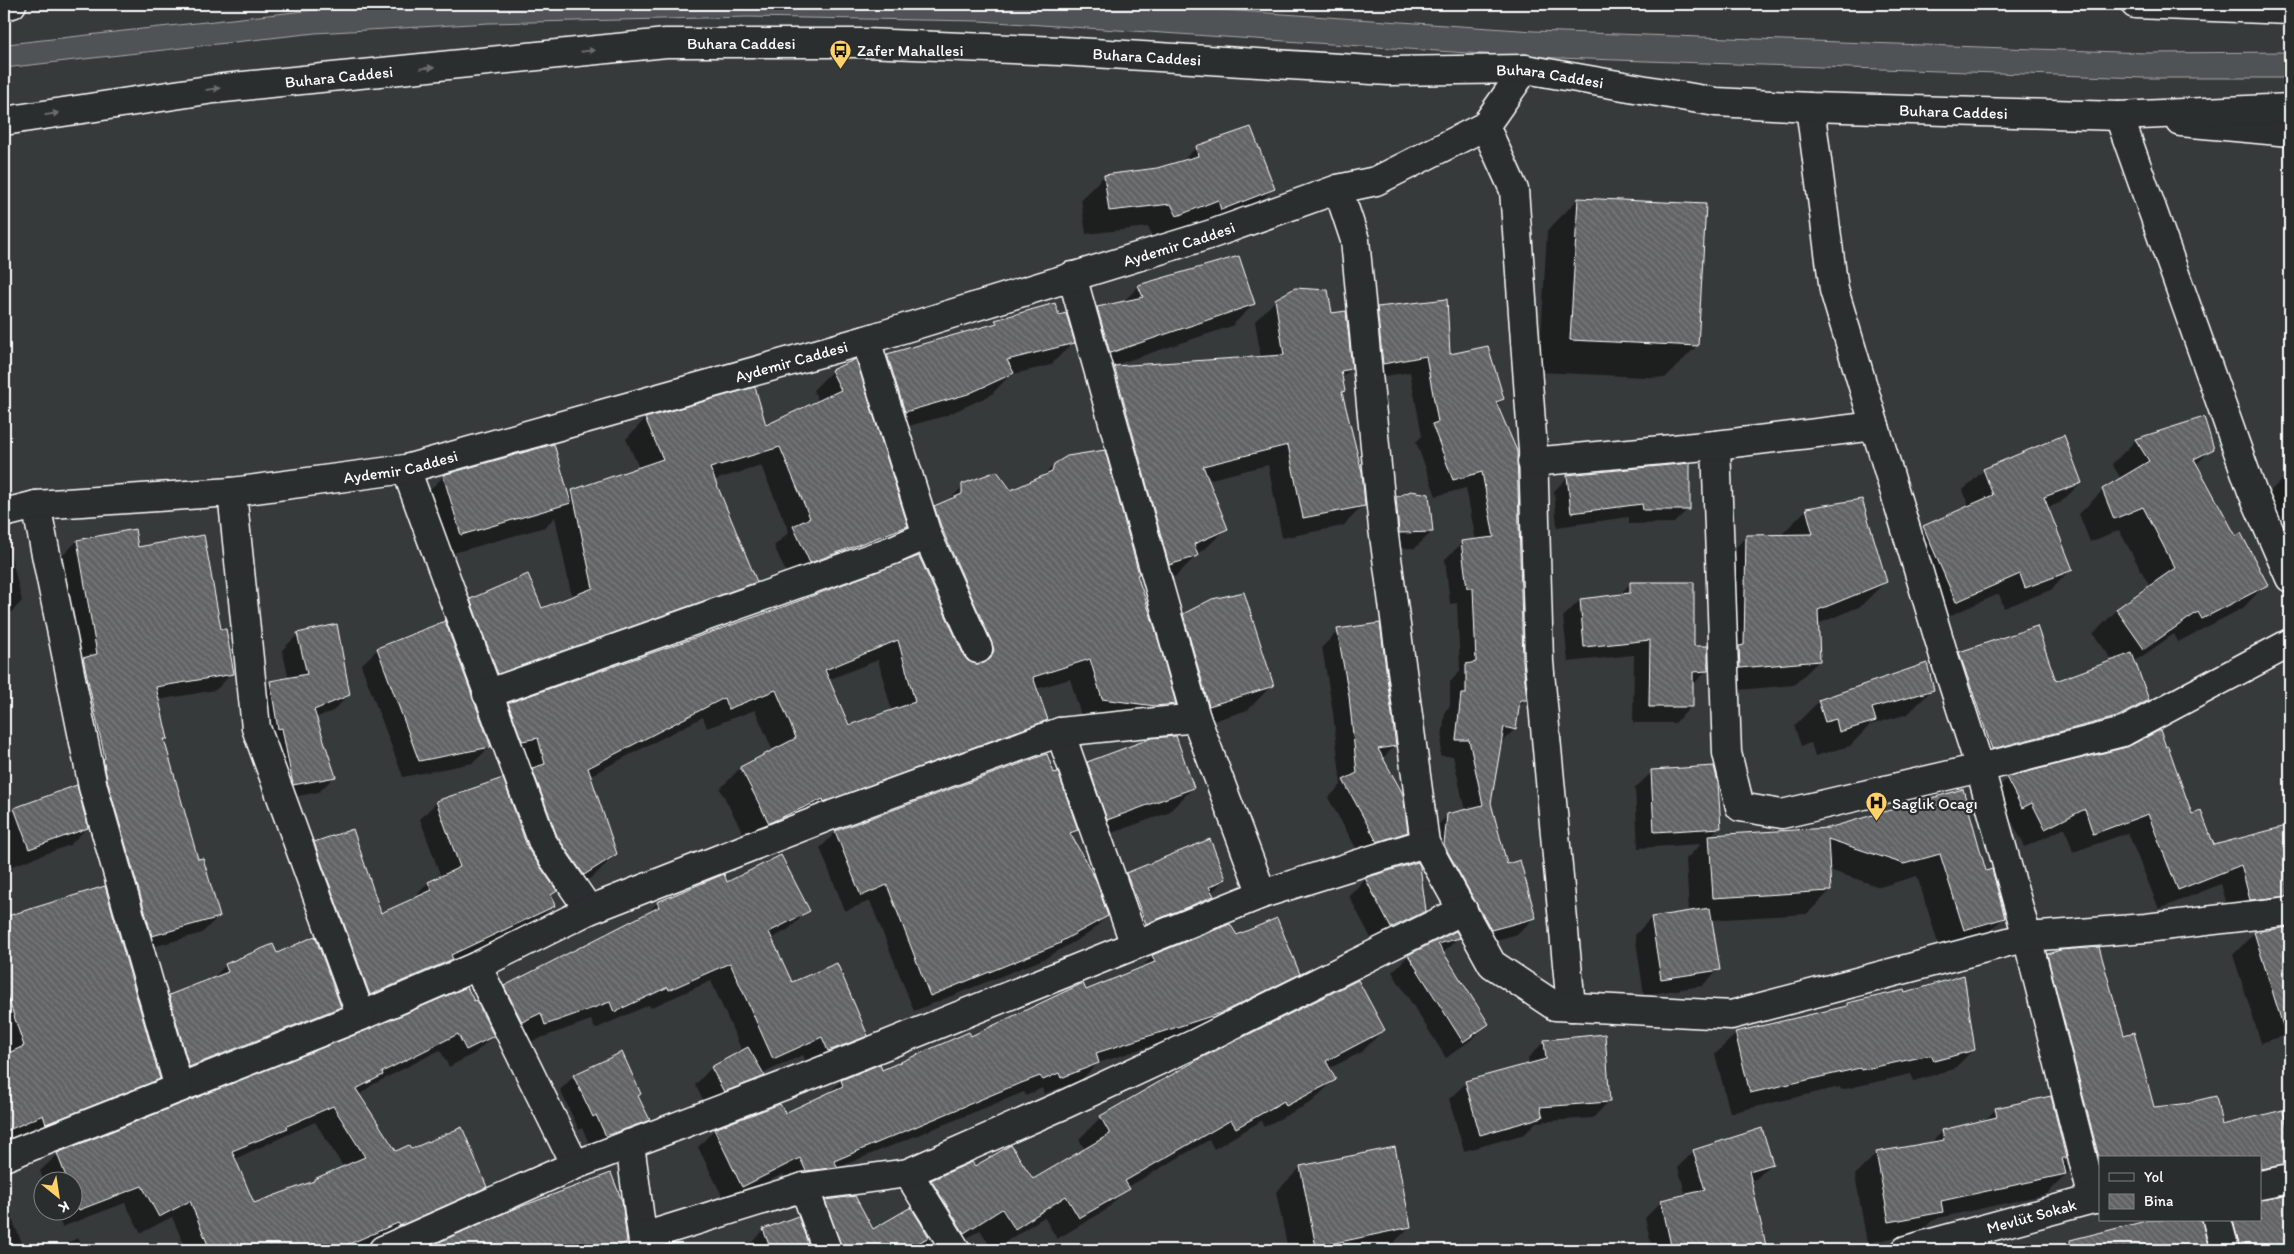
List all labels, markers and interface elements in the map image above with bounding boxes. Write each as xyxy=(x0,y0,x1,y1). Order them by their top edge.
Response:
street label: Buhara Caddesi xyxy=(687,34,796,53)
bus stop icon: Zafer Mahallesi xyxy=(829,38,853,69)
place label: Zafer Mahallesi xyxy=(857,41,964,60)
street label: Buhara Caddesi xyxy=(1092,44,1202,69)
one-way arrow xyxy=(580,47,596,55)
street label: Buhara Caddesi xyxy=(1496,59,1605,92)
street label: Buhara Caddesi xyxy=(284,61,394,91)
one-way arrow xyxy=(419,63,435,71)
one-way arrow xyxy=(205,85,221,93)
street label: Buhara Caddesi xyxy=(1899,100,2008,122)
one-way arrow xyxy=(44,109,60,117)
street label: Aydemir Caddesi xyxy=(1121,217,1237,270)
street label: Aydemir Caddesi xyxy=(733,336,850,386)
street label: Aydemir Caddesi xyxy=(342,446,460,487)
hospital icon: Saglık Ocagı xyxy=(1864,791,1888,822)
place label: Saglık Ocagı xyxy=(1892,794,1978,813)
legend xyxy=(2099,1156,2262,1222)
text: Yol xyxy=(2144,1168,2164,1186)
north arrow xyxy=(32,1172,82,1222)
text: Bina xyxy=(2144,1192,2174,1210)
street label: Mevlüt Sokak xyxy=(1984,1194,2078,1237)
text: K xyxy=(55,1197,72,1217)

